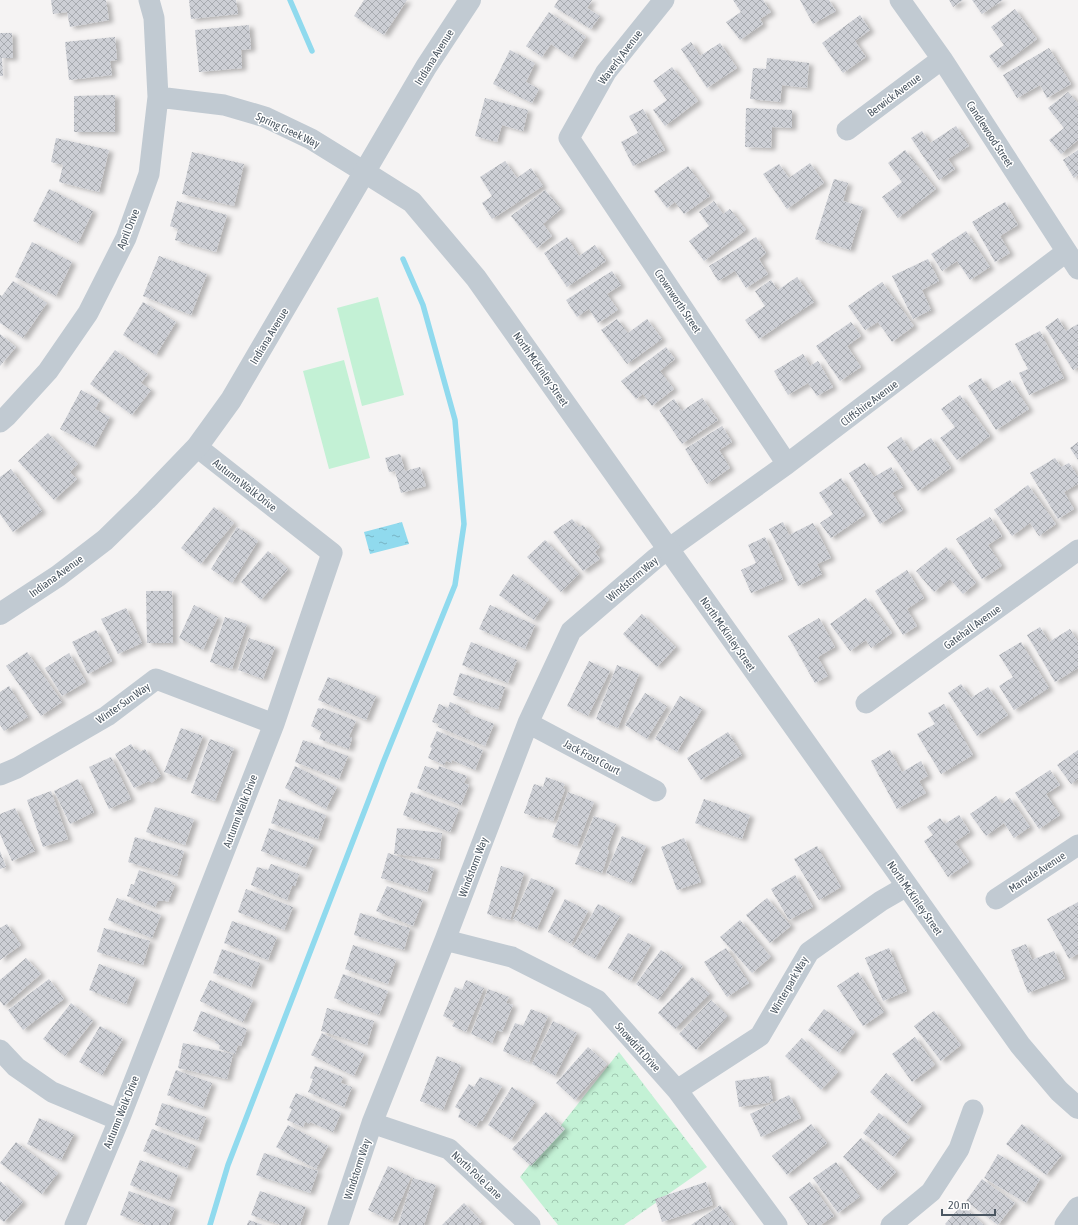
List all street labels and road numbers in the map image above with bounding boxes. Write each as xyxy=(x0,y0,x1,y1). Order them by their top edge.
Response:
street label: Indiana Avenue xyxy=(412,27,456,87)
street label: Waverly Avenue xyxy=(596,28,644,86)
street label: Berwick Avenue xyxy=(865,71,923,119)
street label: Candlewood Street xyxy=(964,99,1016,169)
street label: Spring Creek Way xyxy=(254,110,322,150)
street label: April Drive xyxy=(115,207,141,251)
street label: Crownworth Street xyxy=(652,267,704,335)
street label: Indiana Avenue xyxy=(248,306,290,366)
street label: North McKinley Street xyxy=(511,330,571,408)
street label: Cliffshire Avenue xyxy=(838,378,900,428)
street label: Autumn Walk Drive xyxy=(211,456,279,514)
street label: Indiana Avenue xyxy=(27,553,85,599)
street label: Windstorm Way xyxy=(604,554,660,604)
street label: North McKinley Street xyxy=(698,595,758,673)
street label: Gatehall Avenue xyxy=(941,602,1003,652)
street label: Winter Sun Way xyxy=(94,680,153,726)
street label: Jack Frost Court xyxy=(562,737,622,777)
street label: Autumn Walk Drive xyxy=(221,773,259,849)
street label: Windstorm Way xyxy=(456,835,490,899)
street label: Marvale Avenue xyxy=(1006,849,1068,895)
street label: North McKinley Street xyxy=(885,859,945,937)
street label: Winterpark Way xyxy=(768,954,811,1016)
street label: Snowdrift Drive xyxy=(613,1020,663,1074)
street label: Autumn Walk Drive xyxy=(101,1074,141,1150)
street label: Windstorm Way xyxy=(342,1137,373,1201)
street label: North Pole Lane xyxy=(449,1149,505,1201)

